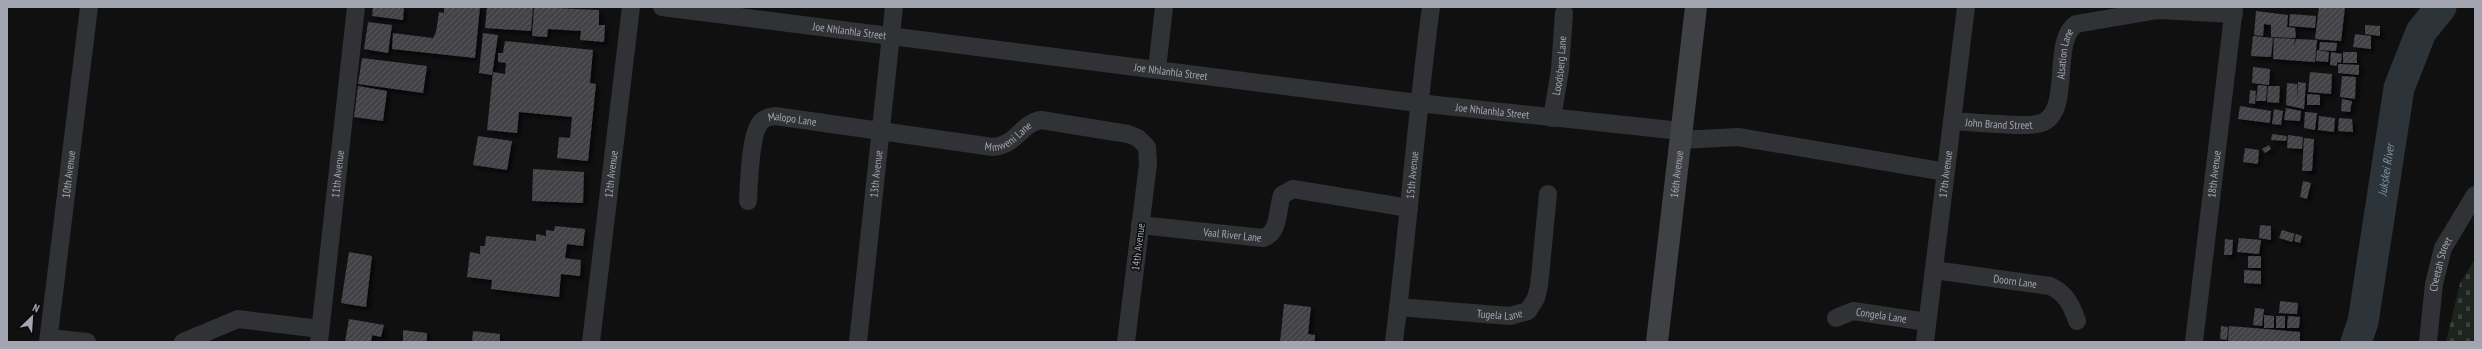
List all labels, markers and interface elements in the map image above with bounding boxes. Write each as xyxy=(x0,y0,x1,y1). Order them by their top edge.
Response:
street label: Joe Nhlanhla Street xyxy=(811,19,887,42)
street label: Alsation Lane xyxy=(2054,25,2077,80)
street label: Loodsberg Lane xyxy=(1549,35,1569,96)
street label: Joe Nhlanhla Street xyxy=(1132,60,1208,83)
street label: Joe Nhlanhla Street xyxy=(1454,100,1530,122)
street label: Malopo Lane xyxy=(767,109,818,129)
street label: John Brand Street xyxy=(1964,115,2033,132)
street label: Mmweni Lane xyxy=(984,118,1035,154)
water label: Jukskei River xyxy=(2374,141,2398,198)
street label: 10th Avenue xyxy=(59,149,78,199)
street label: 11th Avenue xyxy=(328,149,347,198)
street label: 12th Avenue xyxy=(601,149,621,199)
street label: 13th Avenue xyxy=(867,149,886,198)
street label: 16th Avenue xyxy=(1667,149,1686,199)
street label: 17th Avenue xyxy=(1936,149,1955,199)
street label: 18th Avenue xyxy=(2204,149,2224,199)
street label: 15th Avenue xyxy=(1403,150,1421,199)
street label: 14th Avenue xyxy=(1128,222,1148,271)
street label: Vaal River Lane xyxy=(1202,225,1263,245)
street label: Cheetah Street xyxy=(2426,234,2455,292)
street label: Doorn Lane xyxy=(1993,271,2038,291)
north arrow xyxy=(12,297,52,337)
text: N xyxy=(31,300,42,316)
street label: Congela Lane xyxy=(1855,305,1908,326)
street label: Tugela Lane xyxy=(1476,306,1524,323)

